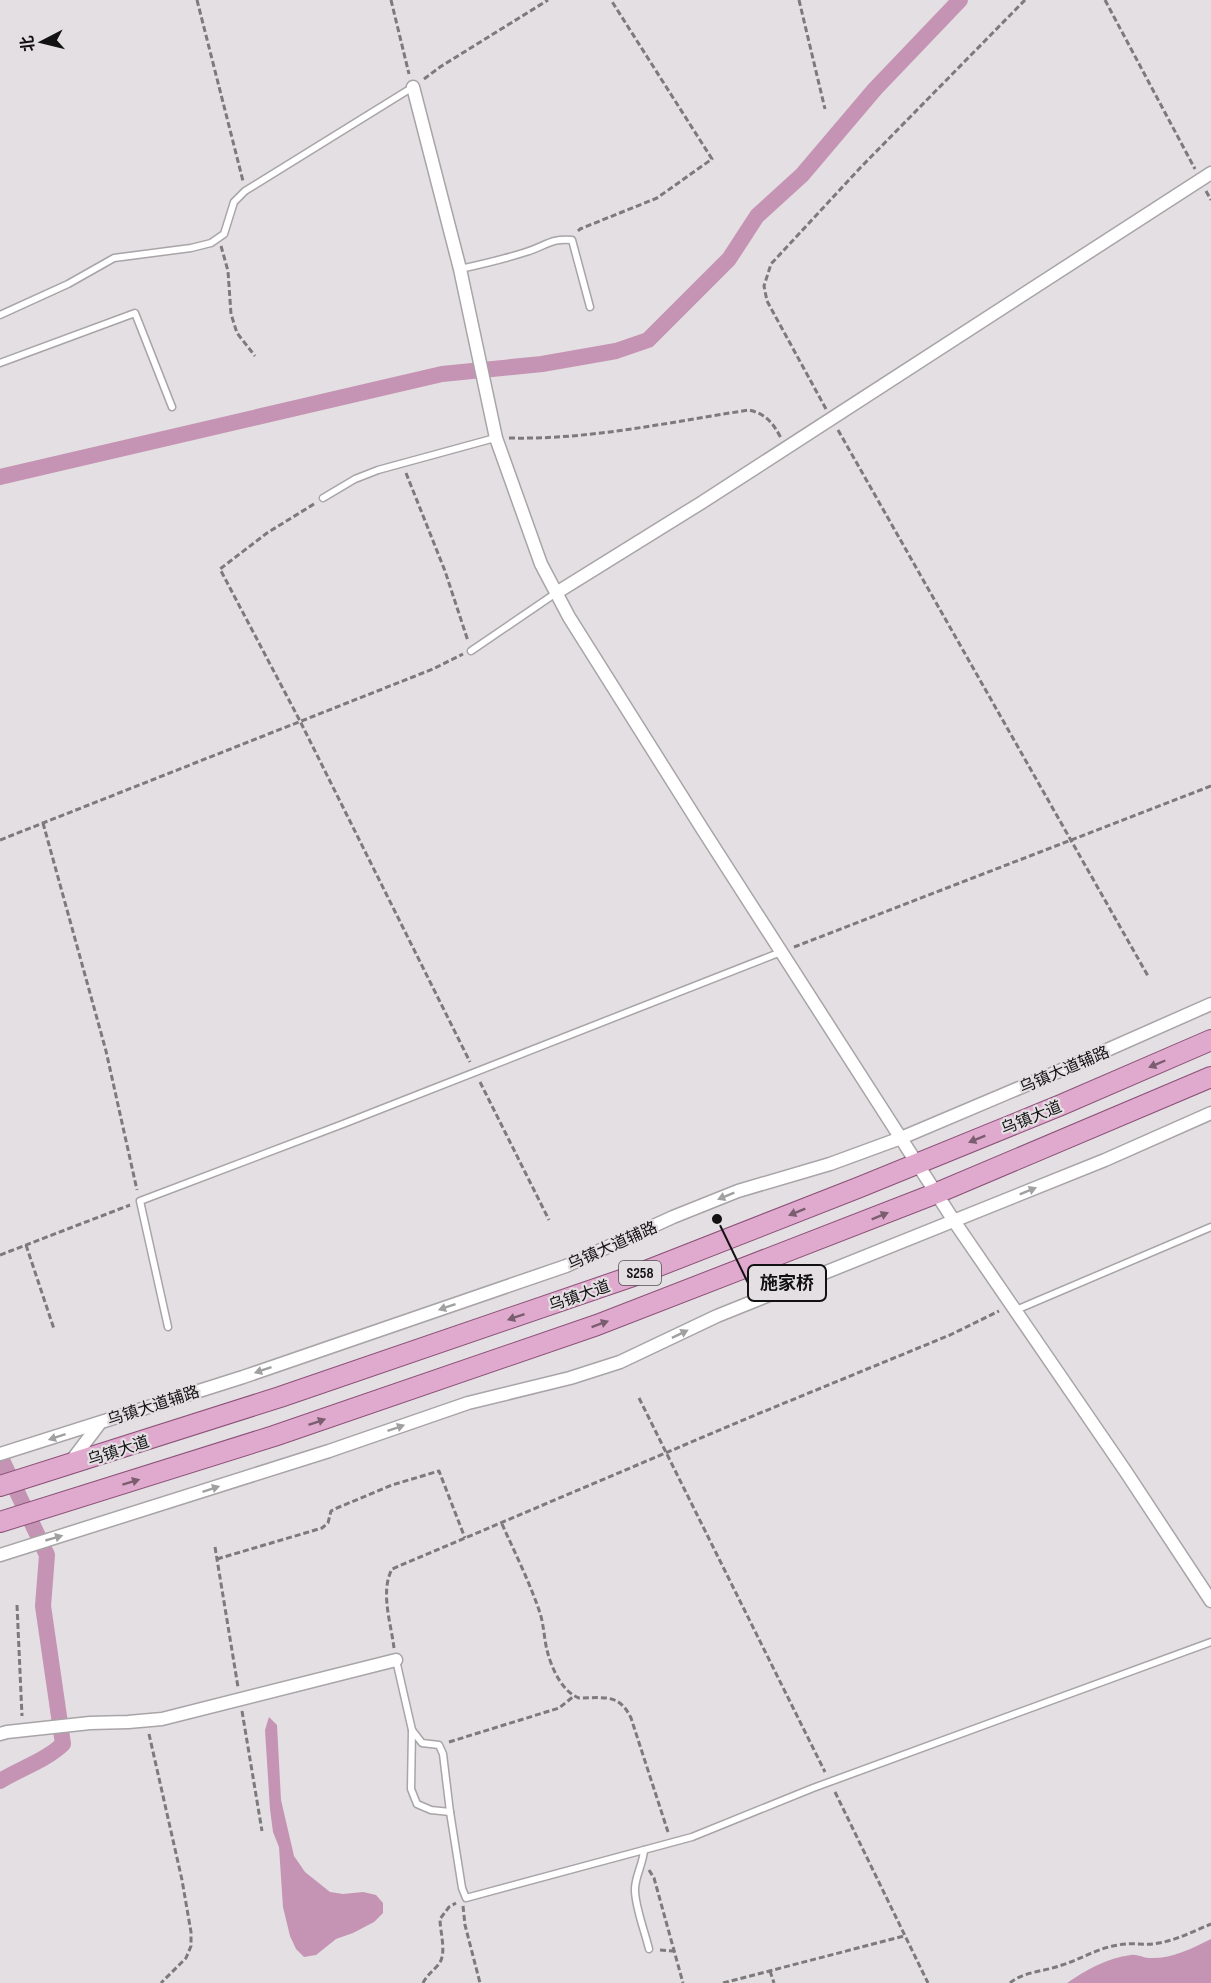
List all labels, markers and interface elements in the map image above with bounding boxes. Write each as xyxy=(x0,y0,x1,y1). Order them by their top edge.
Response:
north arrow xyxy=(12,12,72,72)
text: 北 xyxy=(18,35,39,53)
street label: 乌镇大道辅路 xyxy=(1017,1043,1112,1098)
one-way arrow xyxy=(1148,1059,1166,1069)
street label: 乌镇大道 xyxy=(998,1098,1065,1139)
one-way arrow xyxy=(968,1134,986,1144)
one-way arrow xyxy=(1019,1186,1037,1195)
one-way arrow xyxy=(717,1192,735,1201)
one-way arrow xyxy=(787,1207,805,1217)
one-way arrow xyxy=(871,1211,889,1220)
street label: 乌镇大道辅路 xyxy=(565,1218,660,1275)
road number: S258 xyxy=(619,1261,661,1285)
callout: 施家桥 xyxy=(748,1265,826,1301)
text: 施家桥 xyxy=(760,1273,814,1294)
street label: 乌镇大道 xyxy=(546,1277,613,1316)
one-way arrow xyxy=(438,1302,456,1312)
one-way arrow xyxy=(507,1312,525,1322)
one-way arrow xyxy=(591,1319,609,1328)
one-way arrow xyxy=(672,1329,689,1339)
one-way arrow xyxy=(254,1366,272,1375)
street label: 乌镇大道辅路 xyxy=(105,1383,202,1430)
one-way arrow xyxy=(308,1416,326,1426)
one-way arrow xyxy=(387,1423,405,1432)
one-way arrow xyxy=(48,1432,66,1442)
street label: 乌镇大道 xyxy=(85,1433,152,1470)
one-way arrow xyxy=(122,1477,140,1486)
one-way arrow xyxy=(202,1484,220,1493)
one-way arrow xyxy=(45,1533,63,1542)

